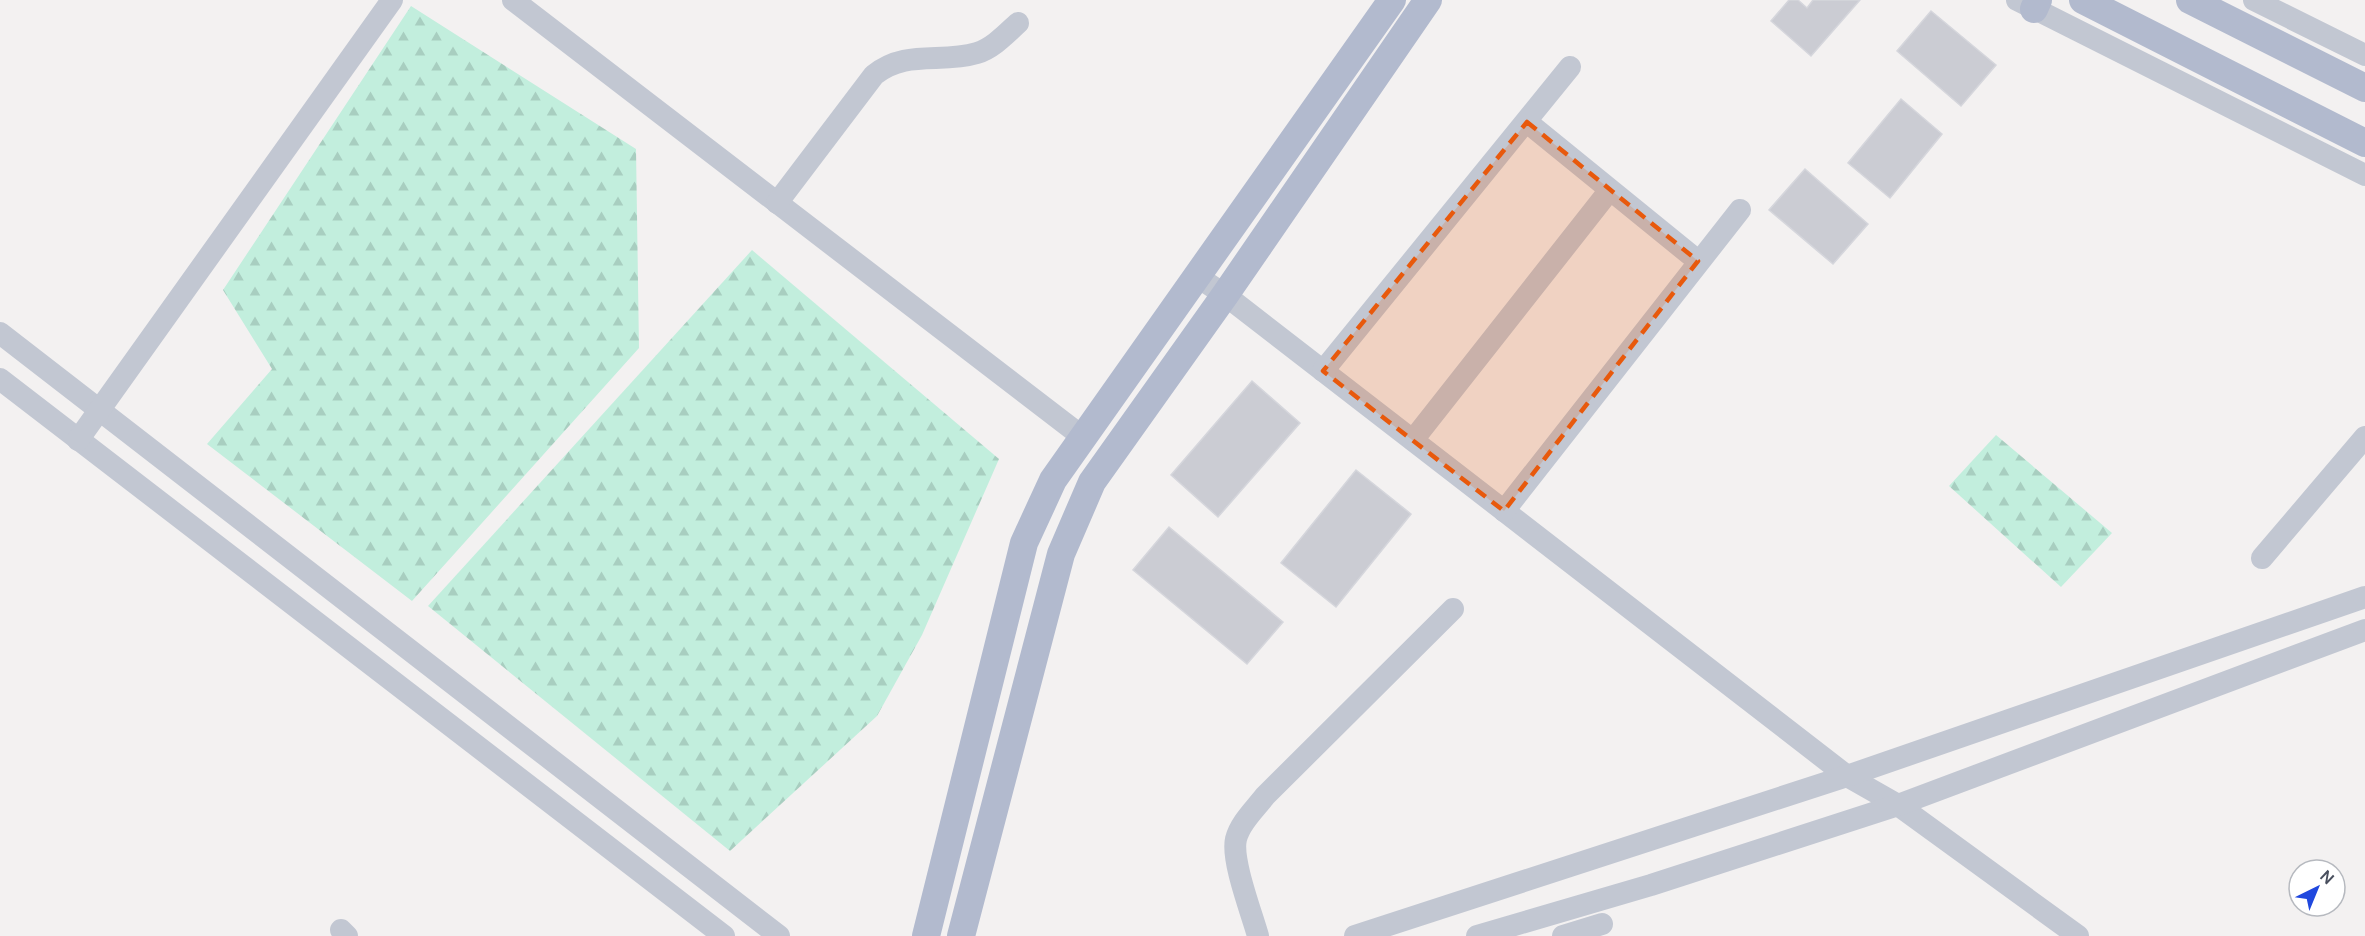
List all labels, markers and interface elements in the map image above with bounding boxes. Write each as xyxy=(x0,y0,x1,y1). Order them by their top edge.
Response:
north arrow xyxy=(2287,858,2347,918)
text: N xyxy=(2316,865,2339,889)

